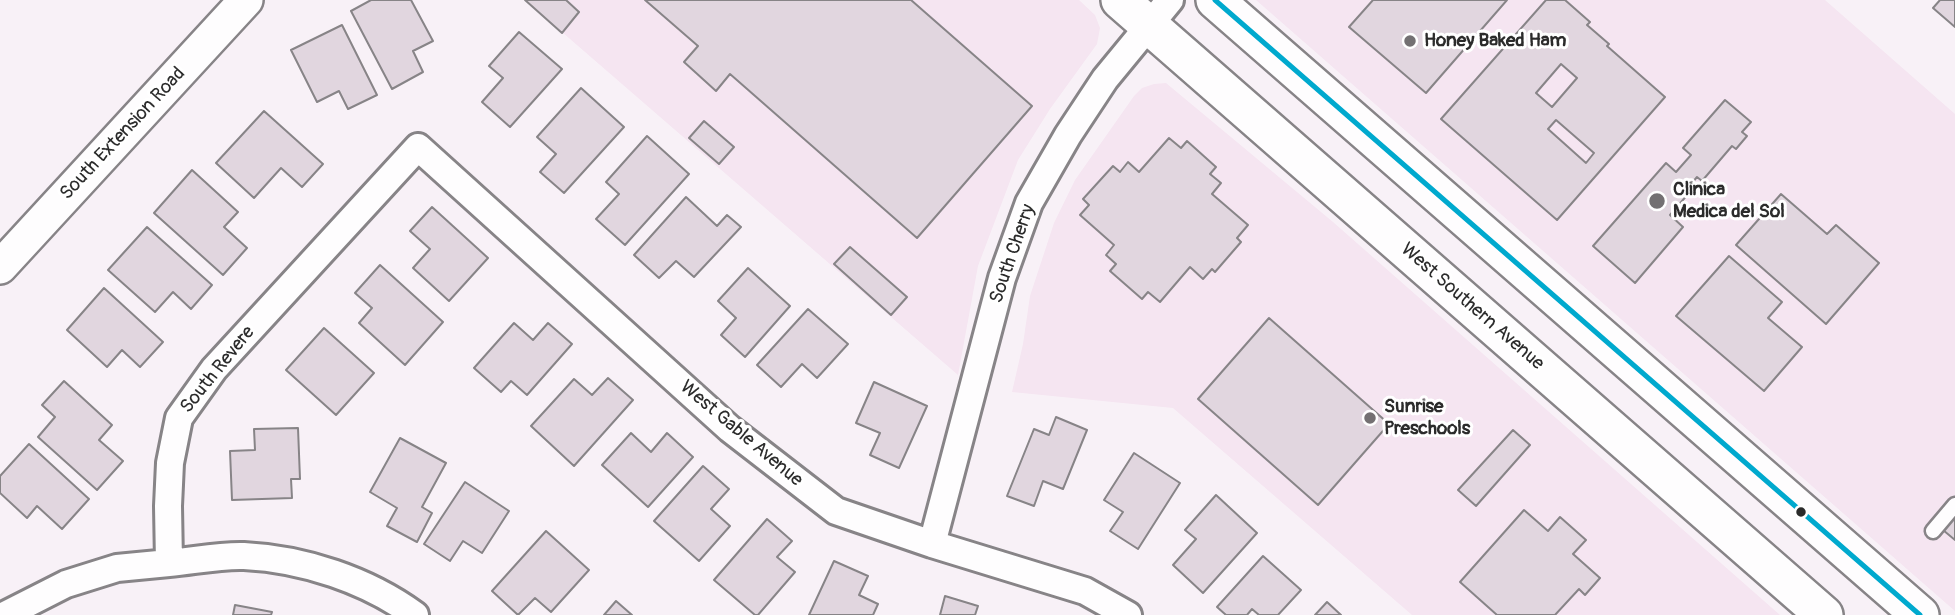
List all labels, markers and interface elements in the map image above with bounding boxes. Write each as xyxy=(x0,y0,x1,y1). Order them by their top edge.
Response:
place label: Honey Baked Ham xyxy=(1424,30,1566,52)
marker: Honey Baked Ham xyxy=(1402,33,1418,49)
street label: South Extension Road xyxy=(56,63,190,205)
place label: Clinica Medica del Sol xyxy=(1673,179,1785,223)
marker: Clinica Medica del Sol xyxy=(1647,191,1667,211)
street label: South Cherry xyxy=(985,201,1041,307)
street label: West Southern Avenue xyxy=(1396,238,1548,376)
street label: South Revere xyxy=(176,322,260,418)
street label: West Gable Avenue xyxy=(675,376,807,492)
place label: Sunrise Preschools xyxy=(1384,396,1470,440)
marker: Sunrise Preschools xyxy=(1362,410,1378,426)
unlabelled marker xyxy=(1794,505,1808,519)

